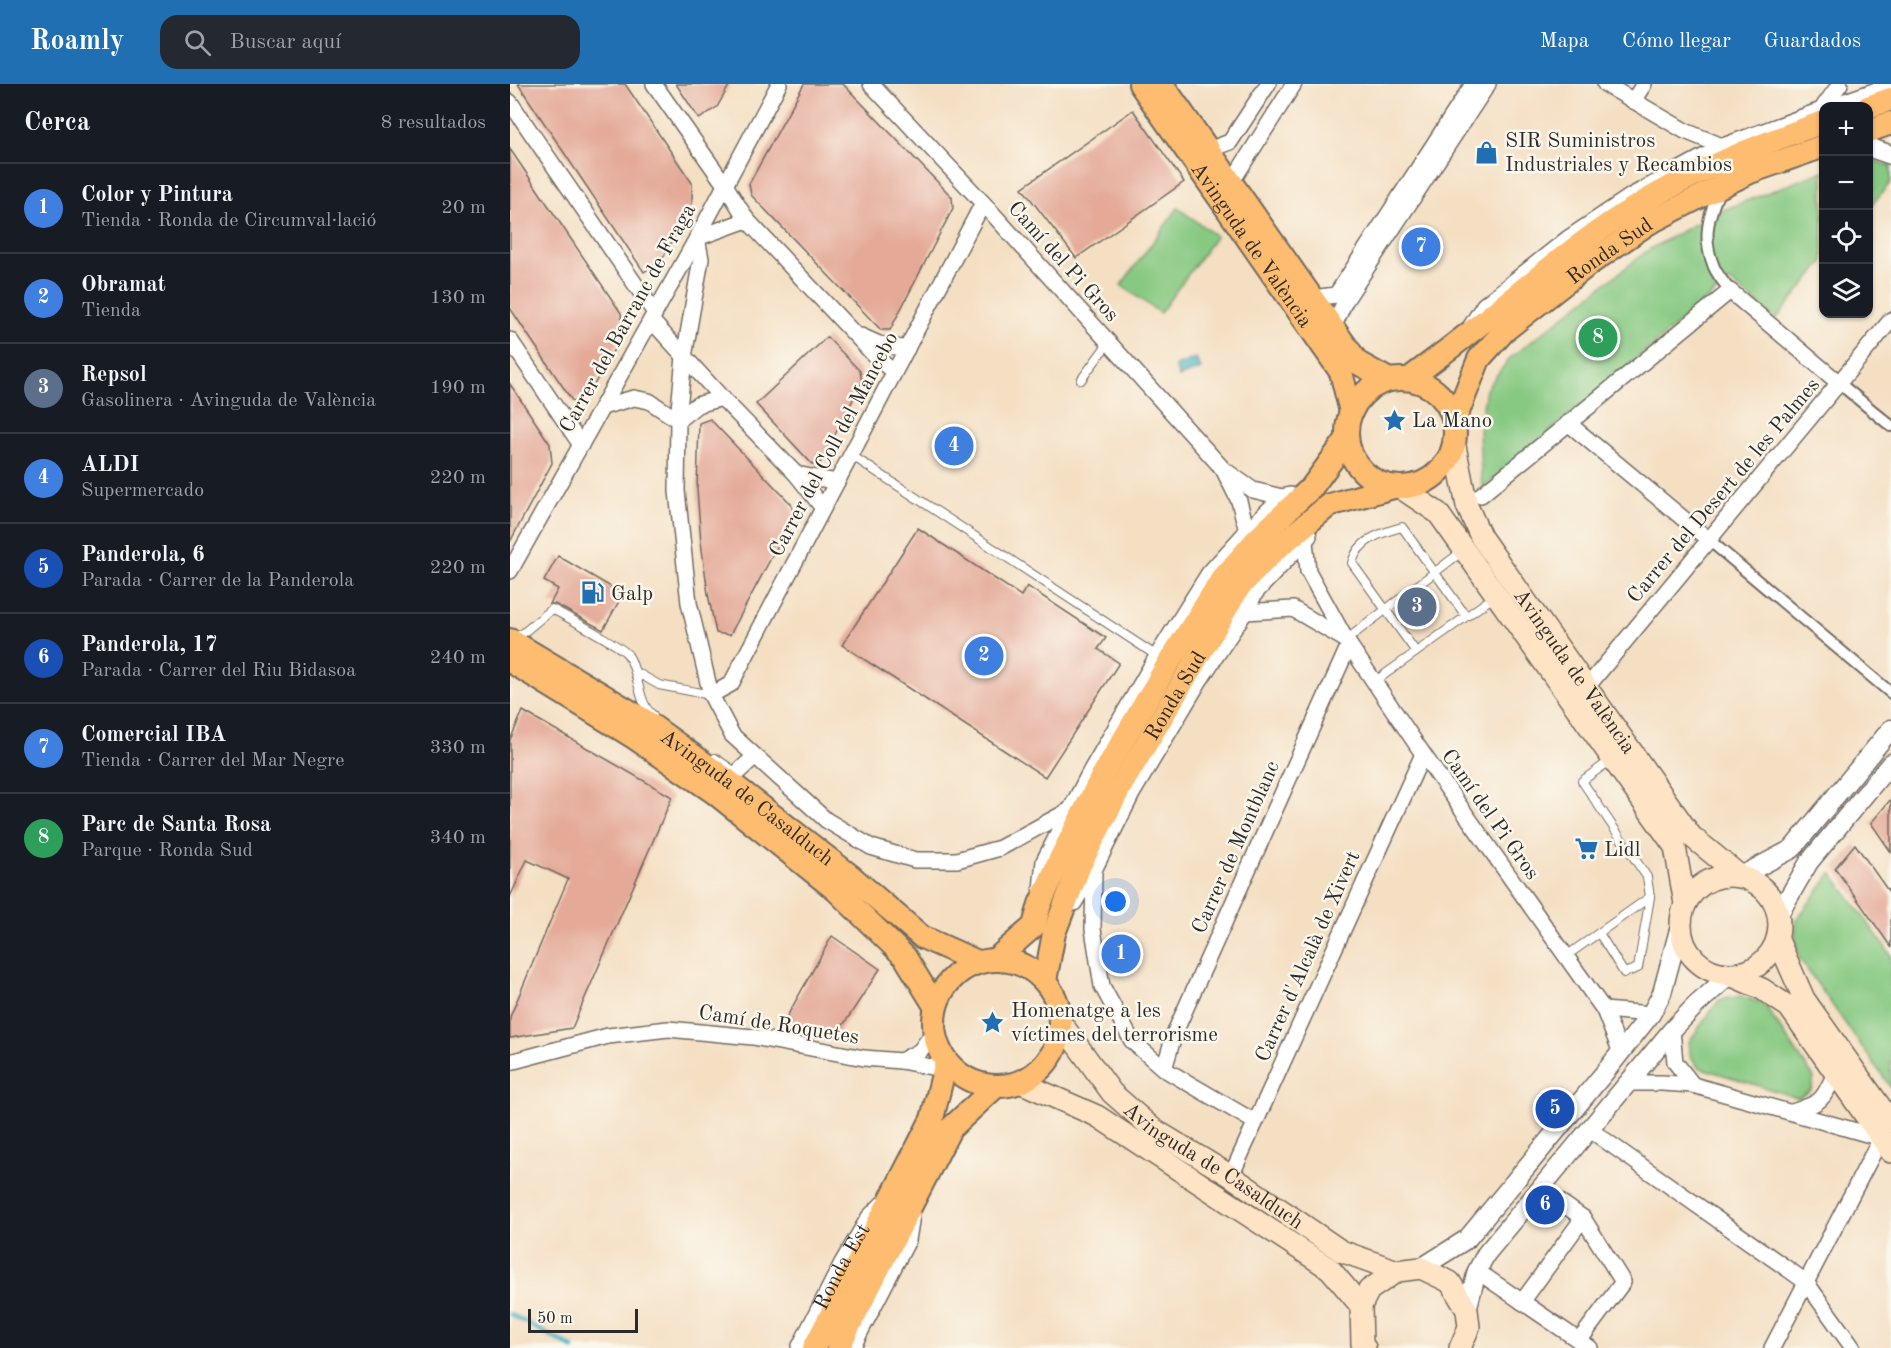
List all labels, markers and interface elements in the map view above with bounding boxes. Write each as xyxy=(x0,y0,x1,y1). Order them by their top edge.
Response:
search box xyxy=(160,15,580,69)
icon: search xyxy=(181,26,214,59)
text: Roamly xyxy=(30,28,124,56)
text: Buscar aquí xyxy=(229,31,341,53)
text: Mapa xyxy=(1540,31,1589,52)
text: Cómo llegar xyxy=(1622,31,1731,52)
text: Guardados xyxy=(1764,31,1861,52)
map controls xyxy=(1819,102,1873,318)
button: + xyxy=(1819,102,1873,156)
text: Cerca xyxy=(24,110,90,136)
text: 8 resultados xyxy=(381,113,486,133)
place label: SIR Suministros Industriales y Recambios xyxy=(1505,131,1732,176)
shop icon: SIR Suministros Industriales y Recambios xyxy=(1474,139,1500,165)
button: − xyxy=(1819,156,1873,210)
street label: Avinguda de València xyxy=(1186,159,1316,332)
text: Color y Pintura xyxy=(81,184,233,206)
text: 1 xyxy=(38,198,49,218)
text: 20 m xyxy=(441,198,486,218)
street label: Camí del Pi Gros xyxy=(1004,198,1122,326)
street label: Carrer del Barranc de Fraga xyxy=(557,201,700,437)
button: locate xyxy=(1819,210,1873,264)
text: Tienda · Ronda de Circumval·lació xyxy=(81,211,376,231)
street label: Ronda Sud xyxy=(1564,215,1657,289)
pin: 7 xyxy=(1402,224,1440,270)
button: layers xyxy=(1819,264,1873,318)
text: Obramat xyxy=(81,274,166,296)
text: 2 xyxy=(38,288,49,308)
text: 130 m xyxy=(430,288,486,308)
text: Tienda xyxy=(81,301,141,321)
pin: 8 xyxy=(1578,316,1618,360)
street label: Carrer del Coll del Mancebo xyxy=(766,329,903,561)
text: Repsol xyxy=(81,364,147,386)
street label: Carrer del Desert de les Palmes xyxy=(1624,375,1824,607)
text: 3 xyxy=(38,378,49,398)
text: 190 m xyxy=(430,378,486,398)
text: Gasolinera · Avinguda de València xyxy=(81,391,376,411)
place icon: La Mano xyxy=(1381,407,1407,433)
place label: La Mano xyxy=(1412,411,1492,432)
pin: 4 xyxy=(934,424,974,469)
text: ALDI xyxy=(81,454,139,476)
text: 4 xyxy=(38,468,49,488)
text: 220 m xyxy=(430,468,486,488)
text: Supermercado xyxy=(81,481,204,501)
text: Panderola, 6 xyxy=(81,544,205,566)
text: 5 xyxy=(38,558,49,578)
text: 220 m xyxy=(430,558,486,578)
text: Parada · Carrer de la Panderola xyxy=(81,571,354,591)
fuel station icon: Galp xyxy=(580,580,606,606)
place label: Galp xyxy=(611,584,653,605)
pin: 3 xyxy=(1398,584,1436,630)
street label: Avinguda de València xyxy=(1509,586,1639,758)
text: Panderola, 17 xyxy=(81,634,218,656)
pin: 2 xyxy=(964,634,1004,678)
text: 6 xyxy=(38,648,49,668)
text: 240 m xyxy=(430,648,486,668)
street label: Ronda Sud xyxy=(1142,648,1211,744)
text: Parada · Carrer del Riu Bidasoa xyxy=(81,661,356,681)
text: Comercial IBA xyxy=(81,724,226,746)
street label: Avinguda de Casalduch xyxy=(656,726,837,871)
text: 7 xyxy=(38,738,49,758)
text: 330 m xyxy=(430,738,486,758)
street label: Camí del Pi Gros xyxy=(1437,746,1543,884)
text: Tienda · Carrer del Mar Negre xyxy=(81,751,344,771)
street label: Carrer de Montblanc xyxy=(1189,758,1284,937)
text: Parc de Santa Rosa xyxy=(81,814,271,836)
text: 8 xyxy=(38,828,49,848)
text: 340 m xyxy=(430,828,486,848)
supermarket icon: Lidl xyxy=(1573,836,1599,862)
place label: Lidl xyxy=(1604,840,1641,861)
text: Parque · Ronda Sud xyxy=(81,841,253,861)
street label: Carrer d'Alcalà de Xivert xyxy=(1252,848,1364,1065)
your location xyxy=(1101,887,1130,916)
pin: 1 xyxy=(1102,932,1140,976)
place label: Homenatge a les víctimes del terrorisme xyxy=(1011,1001,1218,1046)
street label: Camí de Roquetes xyxy=(697,1002,860,1049)
place icon: Homenatge a les víctimes del terrorisme xyxy=(980,1009,1006,1035)
pin: 5 xyxy=(1536,1086,1574,1132)
street label: Avinguda de Casalduch xyxy=(1119,1099,1307,1234)
pin: 6 xyxy=(1526,1182,1564,1228)
street label: Ronda Est xyxy=(811,1220,875,1314)
scale bar xyxy=(528,1306,638,1334)
text: 50 m xyxy=(537,1311,573,1327)

